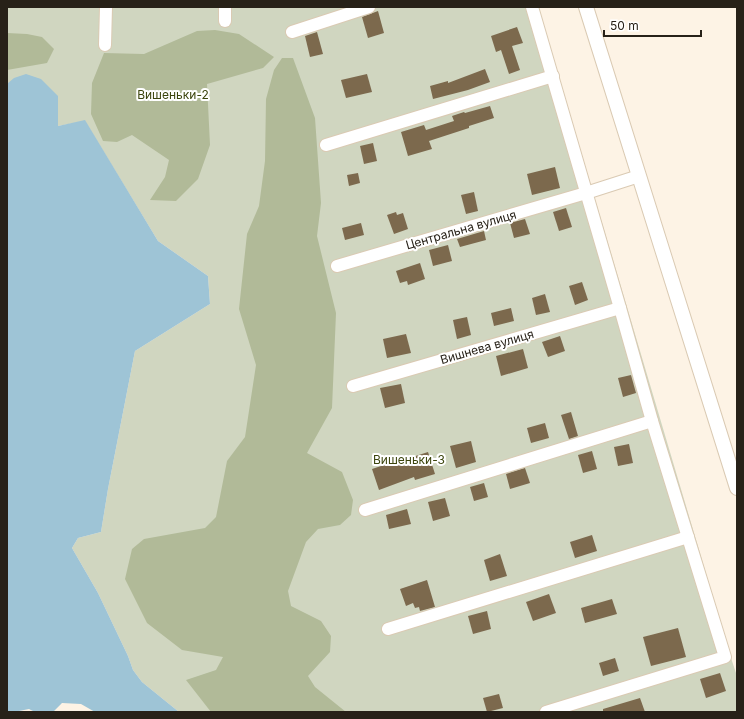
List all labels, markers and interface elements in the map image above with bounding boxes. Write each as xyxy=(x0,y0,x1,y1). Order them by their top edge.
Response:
scale bar xyxy=(604,12,701,38)
text: 50 m xyxy=(610,18,639,33)
park label: Вишеньки-2 xyxy=(137,87,209,102)
street label: Центральна вулиця xyxy=(404,207,518,252)
street label: Вишнева вулиця xyxy=(438,326,535,367)
park label: Вишеньки-3 xyxy=(373,452,445,467)

